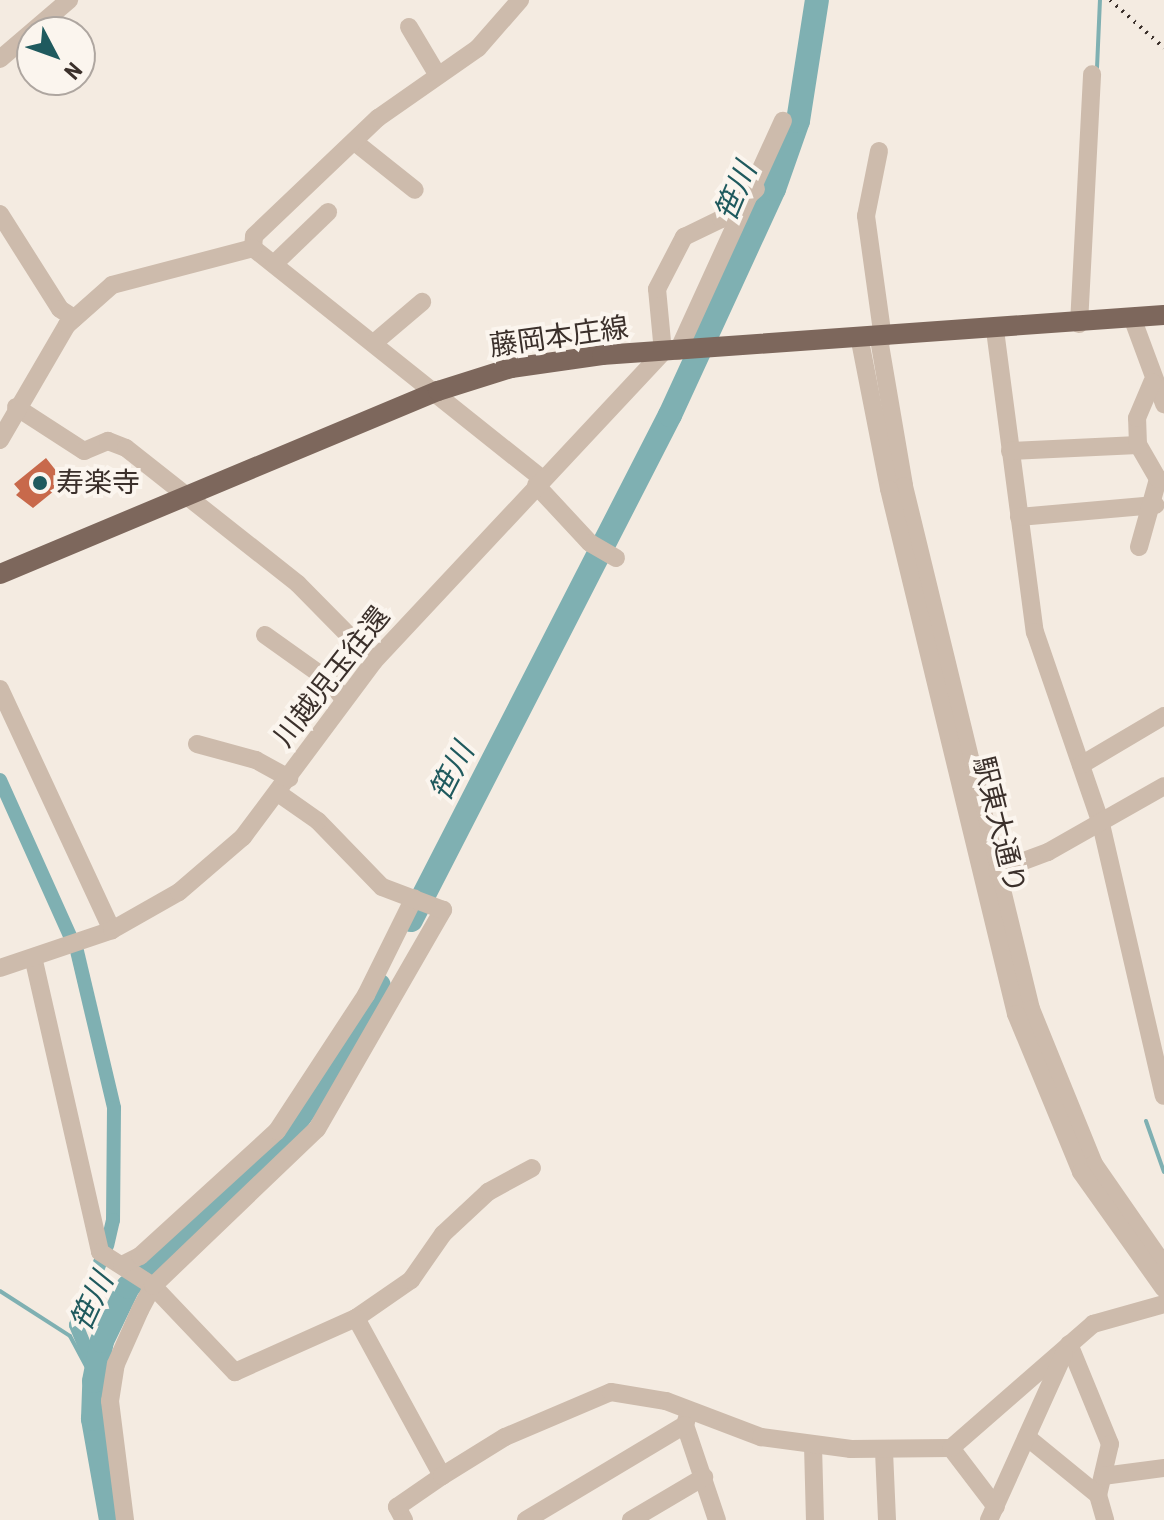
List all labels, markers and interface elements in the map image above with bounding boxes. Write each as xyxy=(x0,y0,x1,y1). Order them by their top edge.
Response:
north arrow xyxy=(16,16,96,96)
text: N xyxy=(59,57,87,84)
water label: 笹川 xyxy=(708,157,764,227)
street label: 藤岡本庄線 xyxy=(487,311,631,363)
place label: 寿楽寺 xyxy=(56,466,140,500)
marker: 寿楽寺 xyxy=(31,474,49,492)
street label: 川越児玉往還 xyxy=(267,600,397,754)
water label: 笹川 xyxy=(422,737,482,807)
street label: 駅東大通り xyxy=(966,753,1032,897)
water label: 笹川 xyxy=(63,1267,121,1337)

